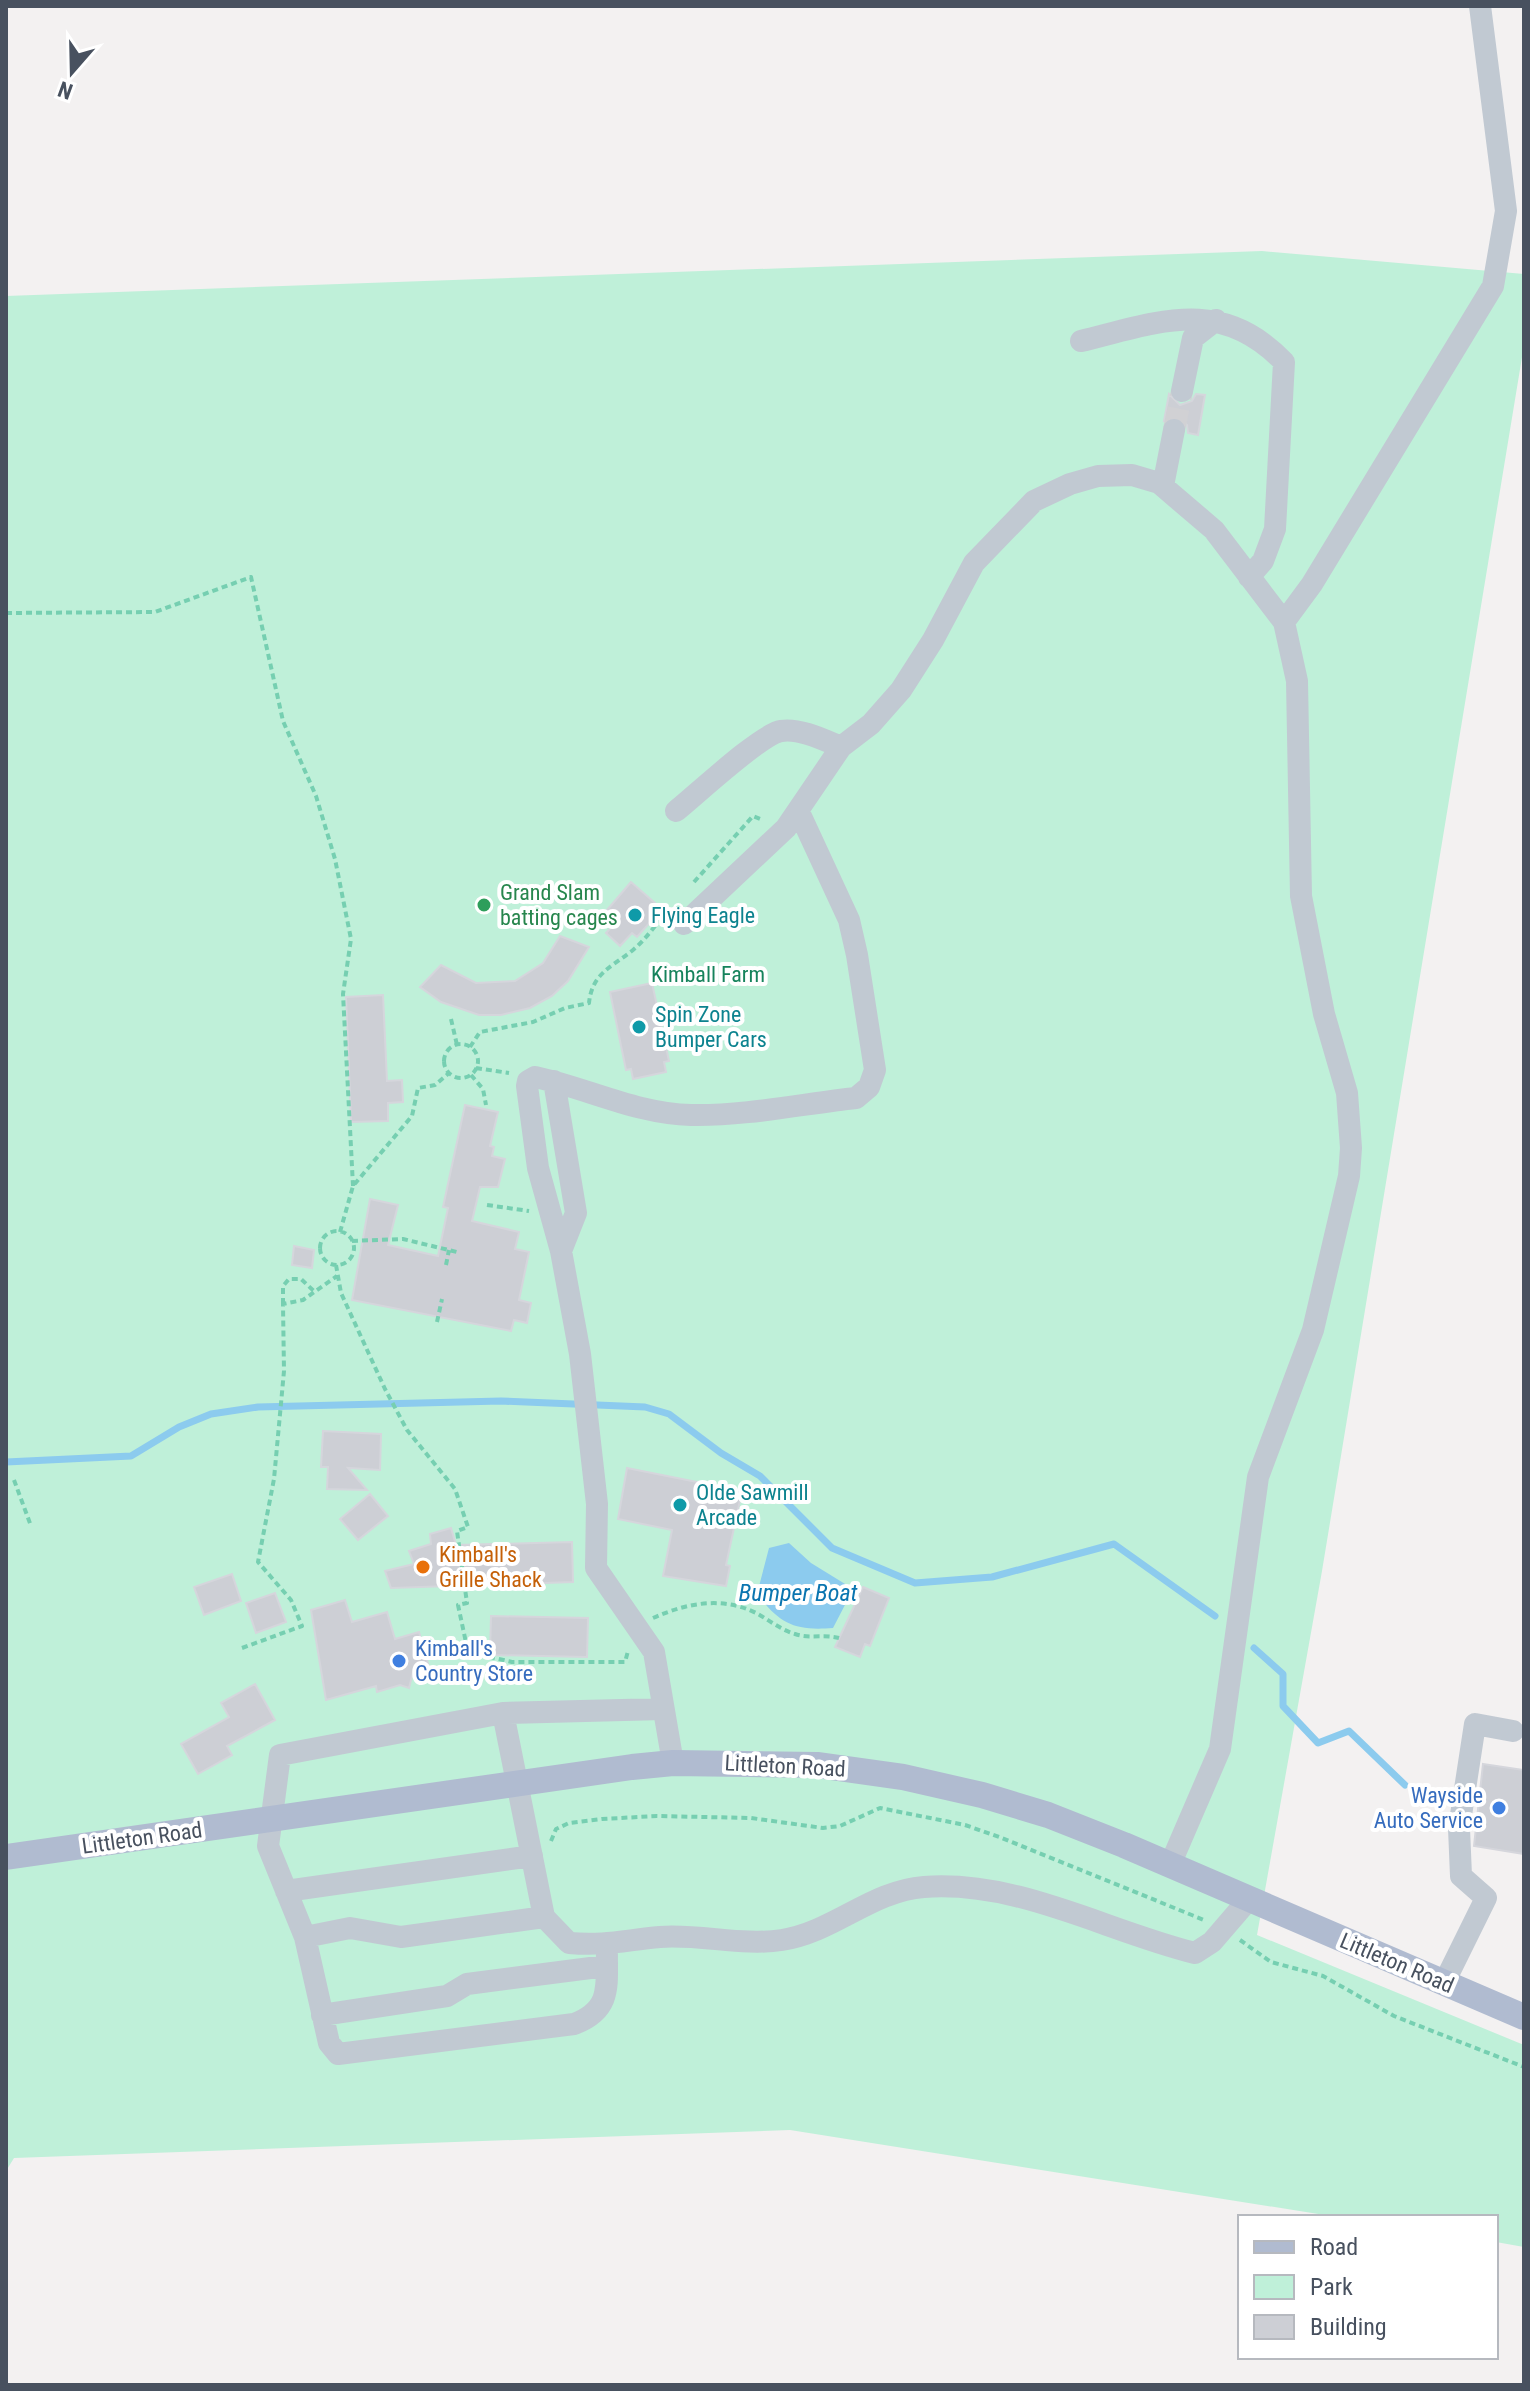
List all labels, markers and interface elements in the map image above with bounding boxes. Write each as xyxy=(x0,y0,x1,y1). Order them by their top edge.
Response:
north arrow xyxy=(32,32,112,112)
text: N xyxy=(55,76,76,104)
place label: Grand Slam batting cages xyxy=(500,880,618,930)
marker: Grand Slam batting cages xyxy=(475,896,493,914)
place label: Flying Eagle xyxy=(651,903,755,928)
marker: Flying Eagle xyxy=(626,906,644,924)
park label: Kimball Farm xyxy=(651,962,765,987)
place label: Spin Zone Bumper Cars xyxy=(655,1002,767,1052)
marker: Spin Zone Bumper Cars xyxy=(630,1018,648,1036)
place label: Olde Sawmill Arcade xyxy=(696,1480,809,1530)
marker: Olde Sawmill Arcade xyxy=(671,1496,689,1514)
place label: Kimball's Grille Shack xyxy=(439,1542,542,1592)
marker: Kimball's Grille Shack xyxy=(414,1558,432,1576)
water label: Bumper Boat xyxy=(739,1579,858,1607)
place label: Kimball's Country Store xyxy=(415,1636,533,1686)
marker: Kimball's Country Store xyxy=(390,1652,408,1670)
street label: Littleton Road xyxy=(724,1750,846,1782)
place label: Wayside Auto Service xyxy=(1374,1783,1483,1833)
marker: Wayside Auto Service xyxy=(1490,1799,1508,1817)
street label: Littleton Road xyxy=(80,1817,204,1859)
street label: Littleton Road xyxy=(1336,1928,1458,1998)
legend xyxy=(1238,2215,1498,2359)
text: Road xyxy=(1310,2233,1358,2261)
text: Park xyxy=(1310,2273,1353,2301)
text: Building xyxy=(1310,2313,1387,2341)

